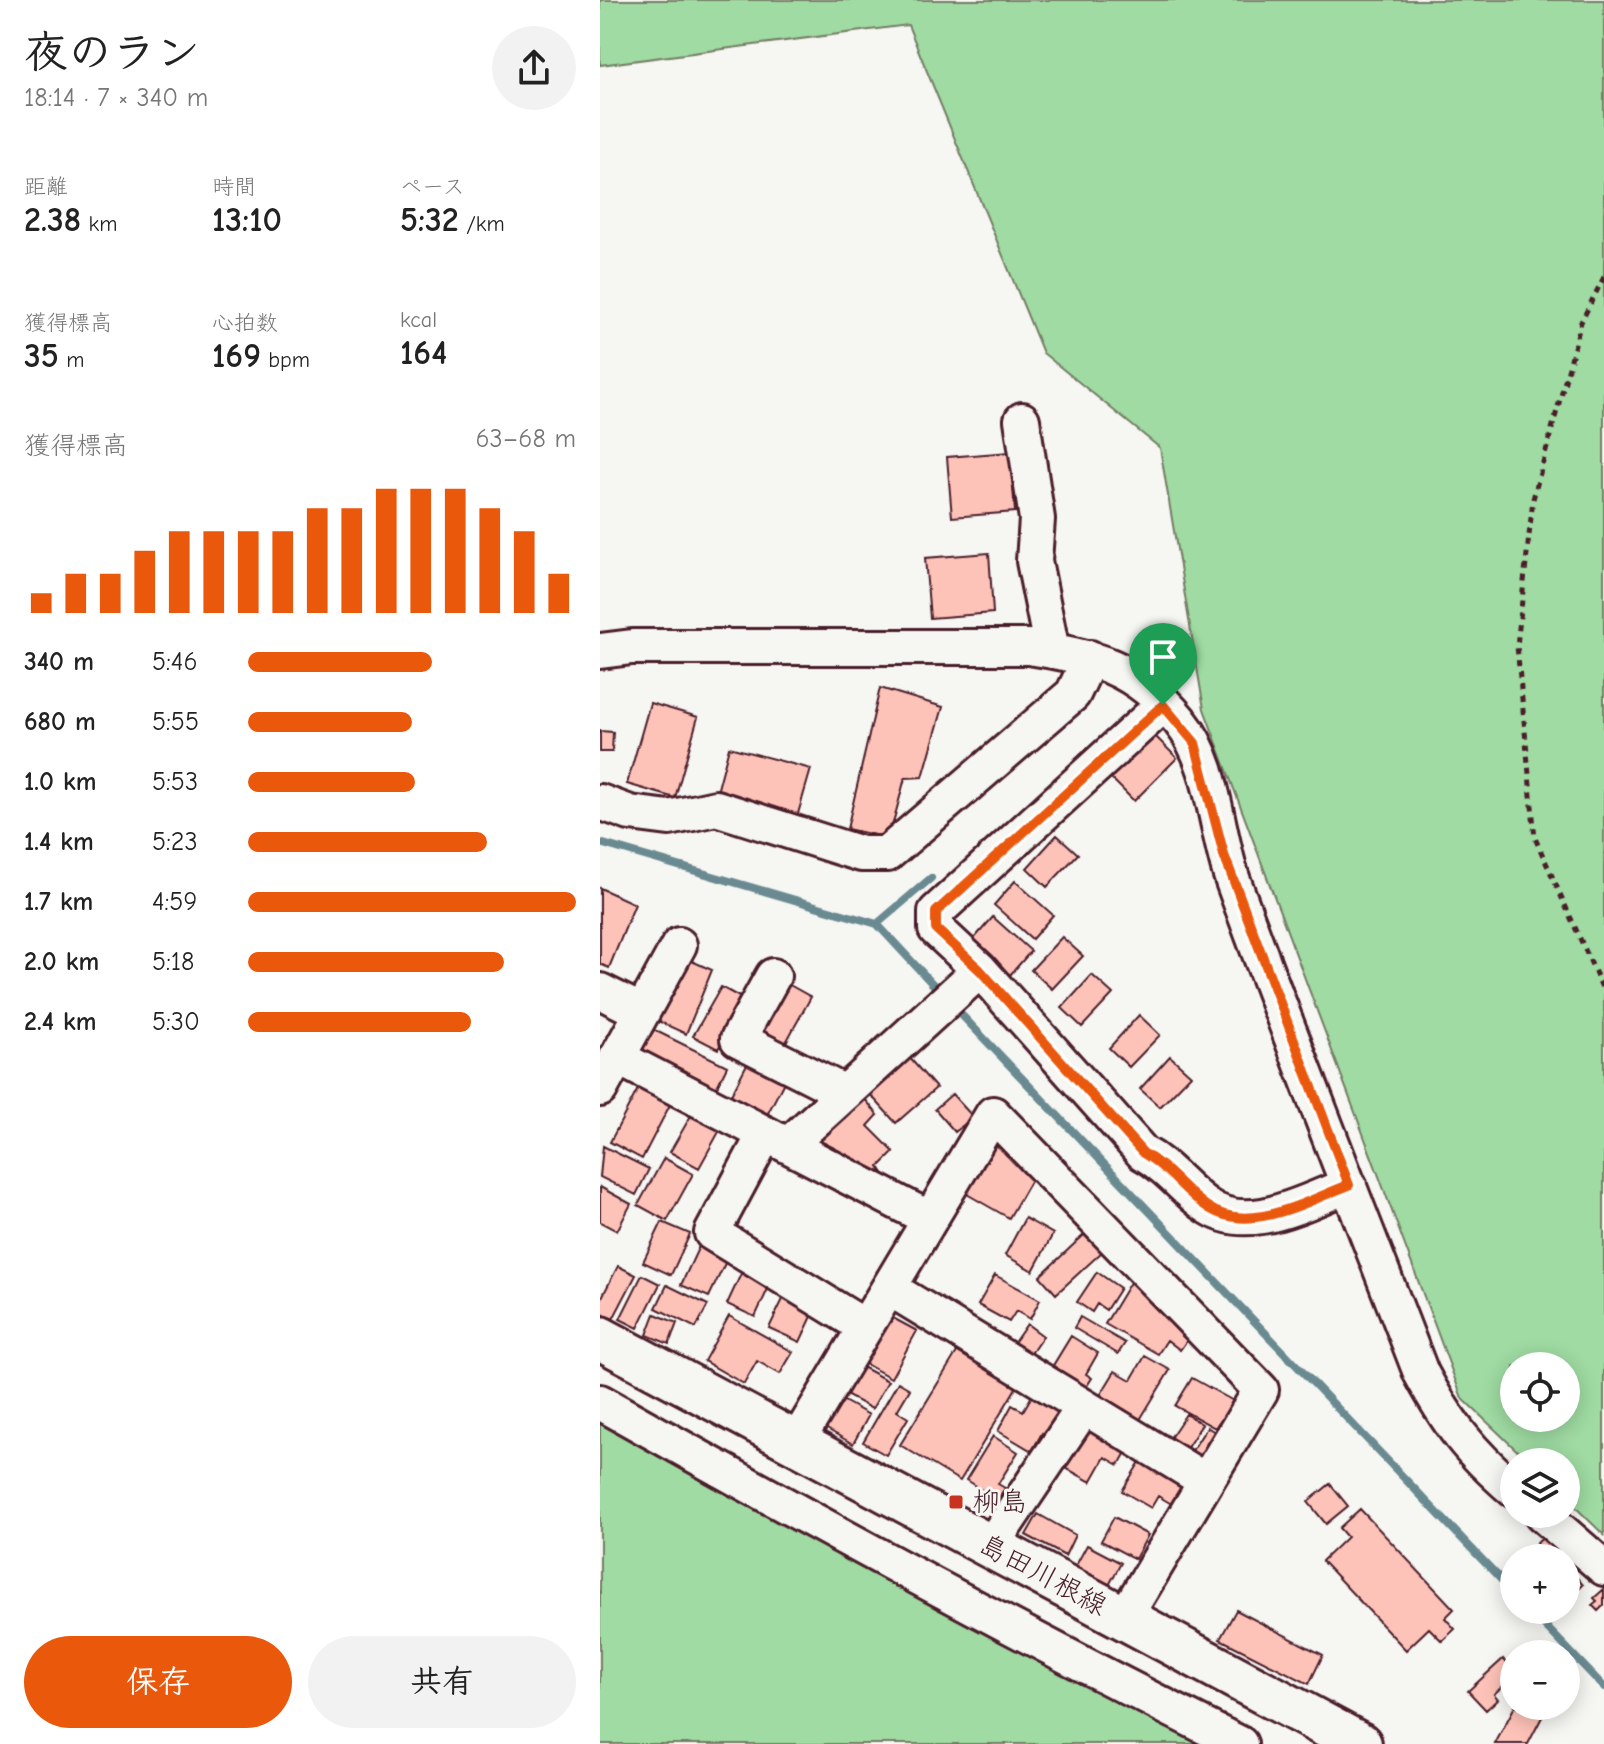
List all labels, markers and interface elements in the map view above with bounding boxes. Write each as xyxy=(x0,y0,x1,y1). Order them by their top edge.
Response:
button: share xyxy=(492,26,576,110)
text: 夜のラン xyxy=(24,27,200,78)
text: 18:14 · 7 × 340 m xyxy=(24,83,208,113)
text: 距離 xyxy=(24,174,68,200)
text: 時間 xyxy=(212,174,256,200)
text: ペース xyxy=(400,174,465,200)
text: 2.38 xyxy=(24,200,81,240)
text: 13:10 xyxy=(212,200,282,240)
text: 5:32 xyxy=(400,200,459,240)
text: km xyxy=(81,211,117,237)
text: /km xyxy=(459,211,505,237)
text: kcal xyxy=(400,307,437,333)
text: 獲得標高 xyxy=(24,310,112,336)
text: 心拍数 xyxy=(212,310,278,336)
text: 164 xyxy=(400,333,447,373)
text: 35 xyxy=(24,336,59,376)
text: 169 xyxy=(212,336,261,376)
text: m xyxy=(59,347,84,373)
text: bpm xyxy=(261,347,310,373)
text: 63–68 m xyxy=(475,424,576,454)
text: 獲得標高 xyxy=(24,431,128,461)
pin xyxy=(1129,623,1197,705)
icon: arrive xyxy=(1141,635,1185,679)
text: 340 m xyxy=(24,647,94,677)
text: 5:46 xyxy=(152,647,197,677)
text: 680 m xyxy=(24,707,96,737)
text: 5:55 xyxy=(152,707,199,737)
text: 1.0 km xyxy=(24,767,96,797)
text: 5:53 xyxy=(152,767,198,797)
text: 1.4 km xyxy=(24,827,94,857)
text: 5:23 xyxy=(152,827,198,857)
text: 1.7 km xyxy=(24,887,93,917)
text: 4:59 xyxy=(152,887,197,917)
text: 2.0 km xyxy=(24,947,99,977)
text: 5:18 xyxy=(152,947,194,977)
text: 2.4 km xyxy=(24,1007,96,1037)
text: 5:30 xyxy=(152,1007,200,1037)
map controls xyxy=(1500,1352,1580,1720)
button: locate xyxy=(1500,1352,1580,1432)
button: layers xyxy=(1500,1448,1580,1528)
place label: 柳島 xyxy=(972,1486,1028,1518)
marker: 柳島 xyxy=(947,1493,965,1511)
street label: 島田川根線 xyxy=(974,1528,1112,1622)
button: + xyxy=(1500,1544,1580,1624)
button: 保存 xyxy=(24,1636,292,1728)
button: 共有 xyxy=(308,1636,576,1728)
button: − xyxy=(1500,1640,1580,1720)

